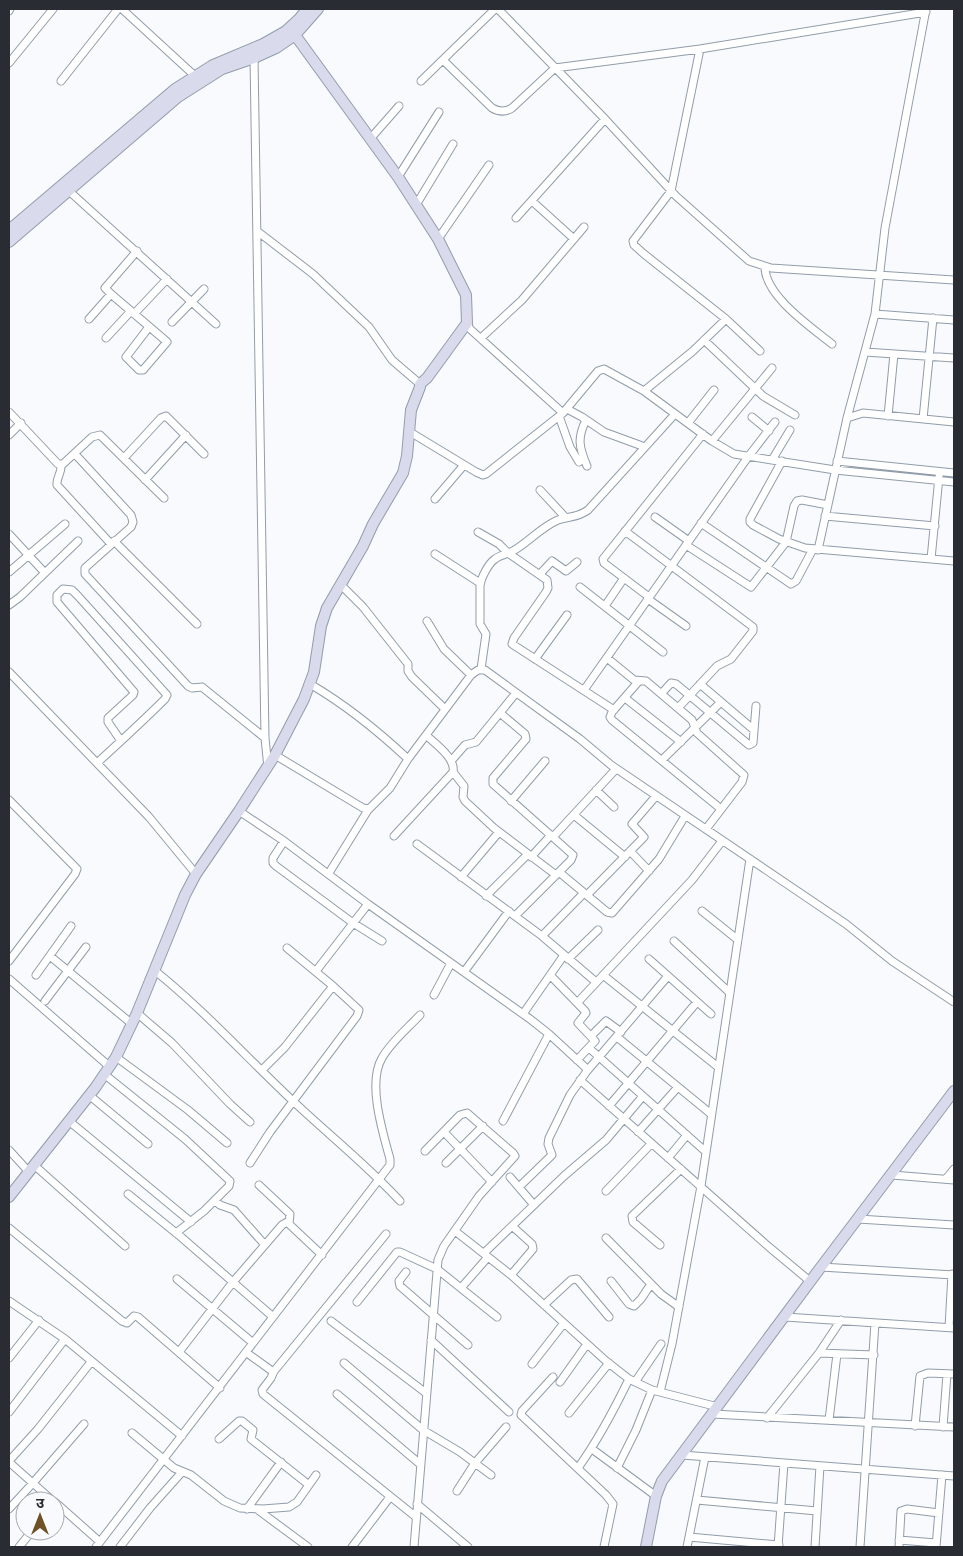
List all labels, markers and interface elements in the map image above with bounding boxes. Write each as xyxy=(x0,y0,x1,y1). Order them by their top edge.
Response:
north arrow xyxy=(15,1491,65,1541)
text: उ xyxy=(36,1493,45,1514)

